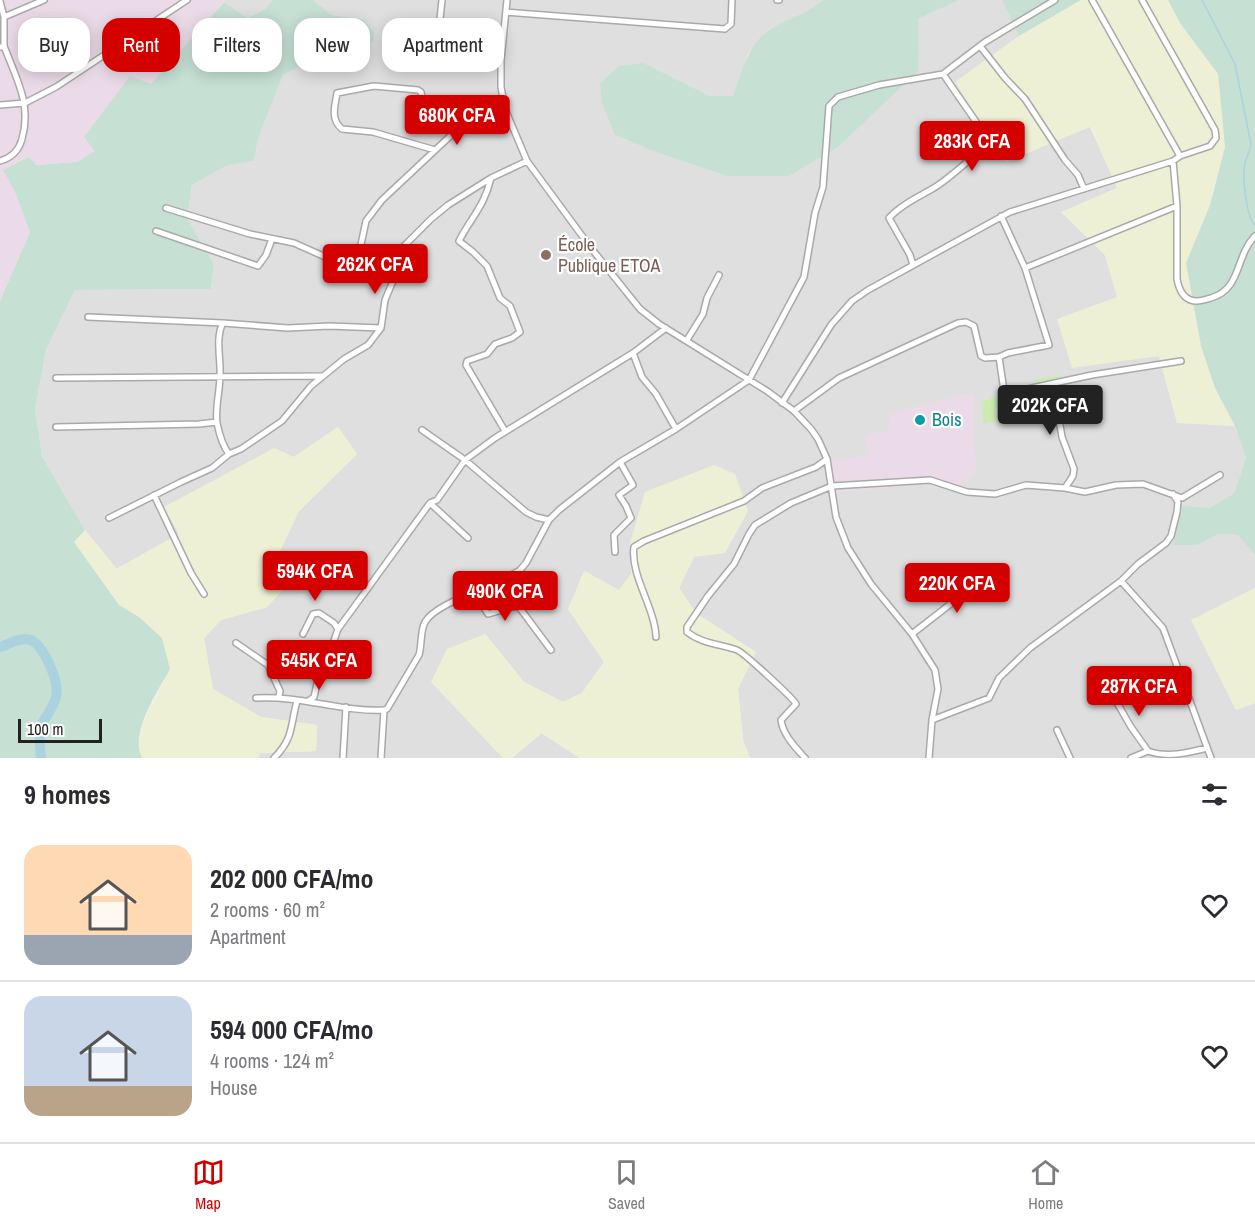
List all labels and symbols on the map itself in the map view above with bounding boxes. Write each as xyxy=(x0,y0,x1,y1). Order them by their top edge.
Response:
pin: 680K CFA xyxy=(395,95,519,146)
pin: 283K CFA xyxy=(910,121,1034,172)
place label: École Publique ETOA xyxy=(558,232,660,278)
pin: 262K CFA xyxy=(313,244,437,295)
marker: École Publique ETOA xyxy=(539,248,553,262)
pin: 202K CFA xyxy=(988,385,1112,436)
place label: Bois xyxy=(932,407,962,432)
marker: Bois xyxy=(913,413,927,427)
pin: 594K CFA xyxy=(253,551,377,602)
pin: 220K CFA xyxy=(895,563,1019,614)
pin: 490K CFA xyxy=(443,571,567,622)
pin: 545K CFA xyxy=(257,640,381,691)
pin: 287K CFA xyxy=(1077,666,1201,717)
scale bar xyxy=(18,716,102,744)

